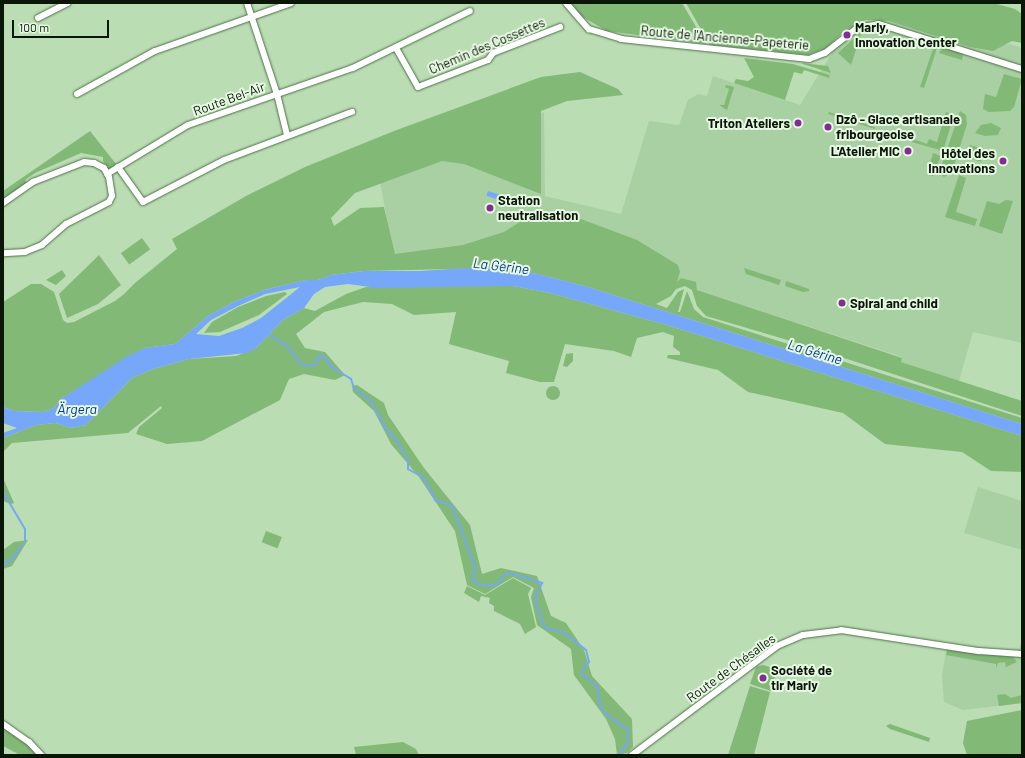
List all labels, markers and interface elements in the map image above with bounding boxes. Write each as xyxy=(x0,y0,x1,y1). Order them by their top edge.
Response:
scale bar xyxy=(14,12,111,38)
street label: Chemin des Cossettes xyxy=(427,14,547,78)
text: 100 m xyxy=(19,20,49,34)
place label: Marly, Innovation Center xyxy=(855,20,957,51)
street label: Route de l'Ancienne-Papeterie xyxy=(640,23,810,53)
marker: Marly, Innovation Center xyxy=(842,30,852,40)
street label: Route Bel-Air xyxy=(191,79,267,119)
place label: Dzô - Glace artisanale fribourgeoise xyxy=(836,112,960,143)
place label: Triton Ateliers xyxy=(708,115,790,131)
marker: Triton Ateliers xyxy=(793,118,803,128)
marker: Dzô - Glace artisanale fribourgeoise xyxy=(823,122,833,132)
place label: L'Atelier MIC xyxy=(831,143,900,159)
marker: L'Atelier MIC xyxy=(903,146,913,156)
place label: Hôtel des Innovations xyxy=(928,146,995,177)
marker: Hôtel des Innovations xyxy=(998,156,1008,166)
place label: Station neutralisation xyxy=(498,193,578,224)
marker: Station neutralisation xyxy=(485,203,495,213)
water label: La Gérine xyxy=(472,254,530,278)
place label: Spiral and child xyxy=(850,295,938,311)
marker: Spiral and child xyxy=(837,298,847,308)
water label: La Gérine xyxy=(786,336,844,368)
water label: Ärgera xyxy=(57,401,97,417)
street label: Route de Chésalles xyxy=(683,630,779,706)
place label: Société de tir Marly xyxy=(771,663,832,694)
marker: Société de tir Marly xyxy=(758,673,768,683)

